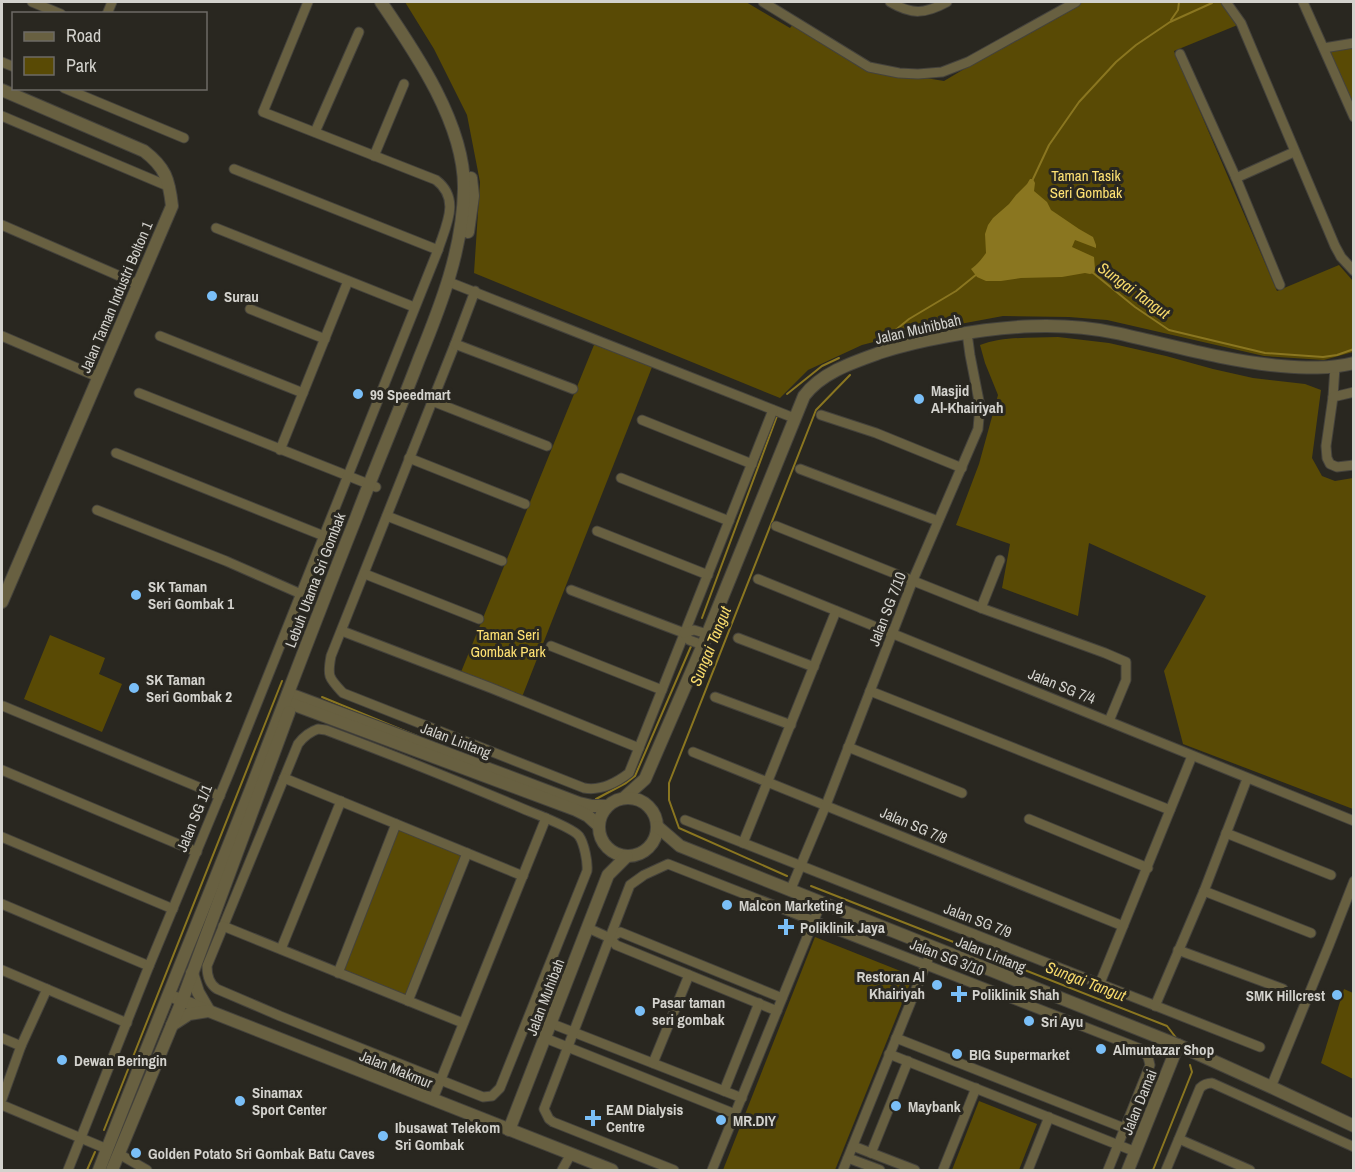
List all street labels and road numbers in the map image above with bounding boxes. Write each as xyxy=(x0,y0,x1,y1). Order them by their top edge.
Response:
street label: Jalan Taman Industri Bolton 1 xyxy=(75,218,158,376)
street label: Jalan Muhibbah xyxy=(873,309,963,349)
street label: Lebuh Utama Sri Gombak xyxy=(280,509,351,650)
street label: Jalan SG 7/10 xyxy=(863,569,911,649)
street label: Jalan SG 7/4 xyxy=(1025,663,1099,709)
street label: Jalan Lintang xyxy=(418,717,494,763)
street label: Jalan SG 1/1 xyxy=(171,781,217,855)
street label: Jalan SG 7/8 xyxy=(877,801,951,849)
street label: Jalan SG 7/9 xyxy=(941,897,1015,943)
street label: Jalan Lintang xyxy=(953,930,1029,978)
street label: Jalan SG 3/10 xyxy=(907,933,987,981)
street label: Jalan Muhibah xyxy=(521,956,569,1038)
street label: Jalan Makmur xyxy=(356,1045,436,1093)
street label: Jalan Damai xyxy=(1116,1066,1162,1138)

